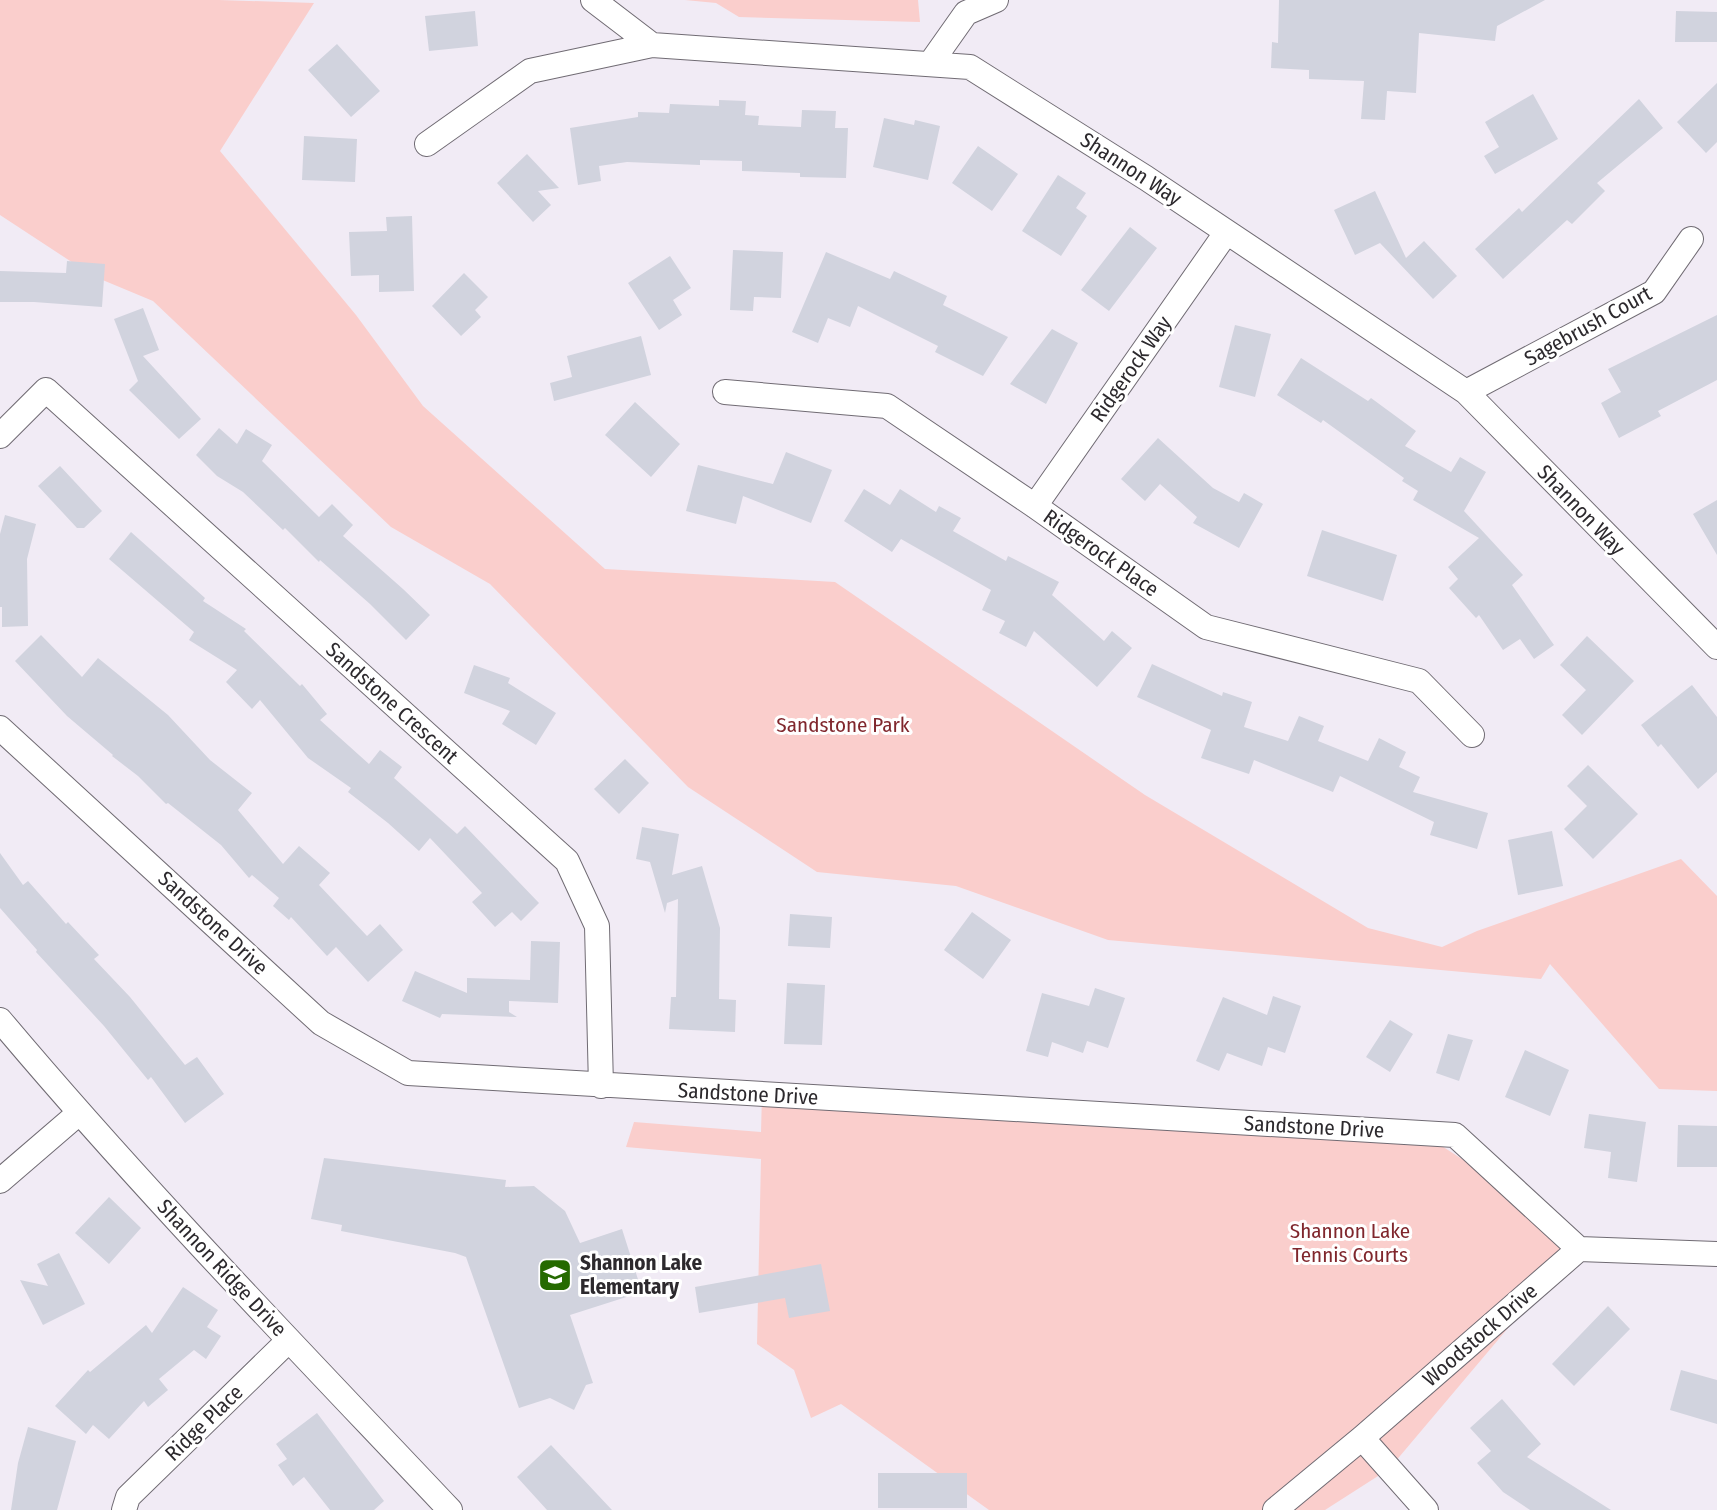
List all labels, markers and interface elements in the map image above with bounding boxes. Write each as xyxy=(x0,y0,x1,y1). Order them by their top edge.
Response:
street label: Shannon Way xyxy=(1076,127,1187,212)
street label: Sagebrush Court xyxy=(1520,280,1656,372)
street label: Ridgerock Way xyxy=(1085,310,1178,427)
street label: Shannon Way xyxy=(1532,459,1631,561)
street label: Ridgerock Place xyxy=(1038,504,1164,602)
street label: Sandstone Crescent xyxy=(320,637,464,769)
park label: Sandstone Park xyxy=(776,712,910,738)
street label: Sandstone Drive xyxy=(153,866,273,980)
street label: Sandstone Drive xyxy=(677,1077,819,1111)
street label: Sandstone Drive xyxy=(1243,1110,1385,1144)
street label: Shannon Ridge Drive xyxy=(152,1194,292,1342)
park label: Shannon Lake Tennis Courts xyxy=(1290,1218,1410,1268)
place label: Shannon Lake Elementary xyxy=(580,1250,702,1300)
school or university icon: Shannon Lake Elementary xyxy=(536,1256,574,1294)
street label: Woodstock Drive xyxy=(1417,1278,1543,1392)
street label: Ridge Place xyxy=(160,1380,248,1466)

